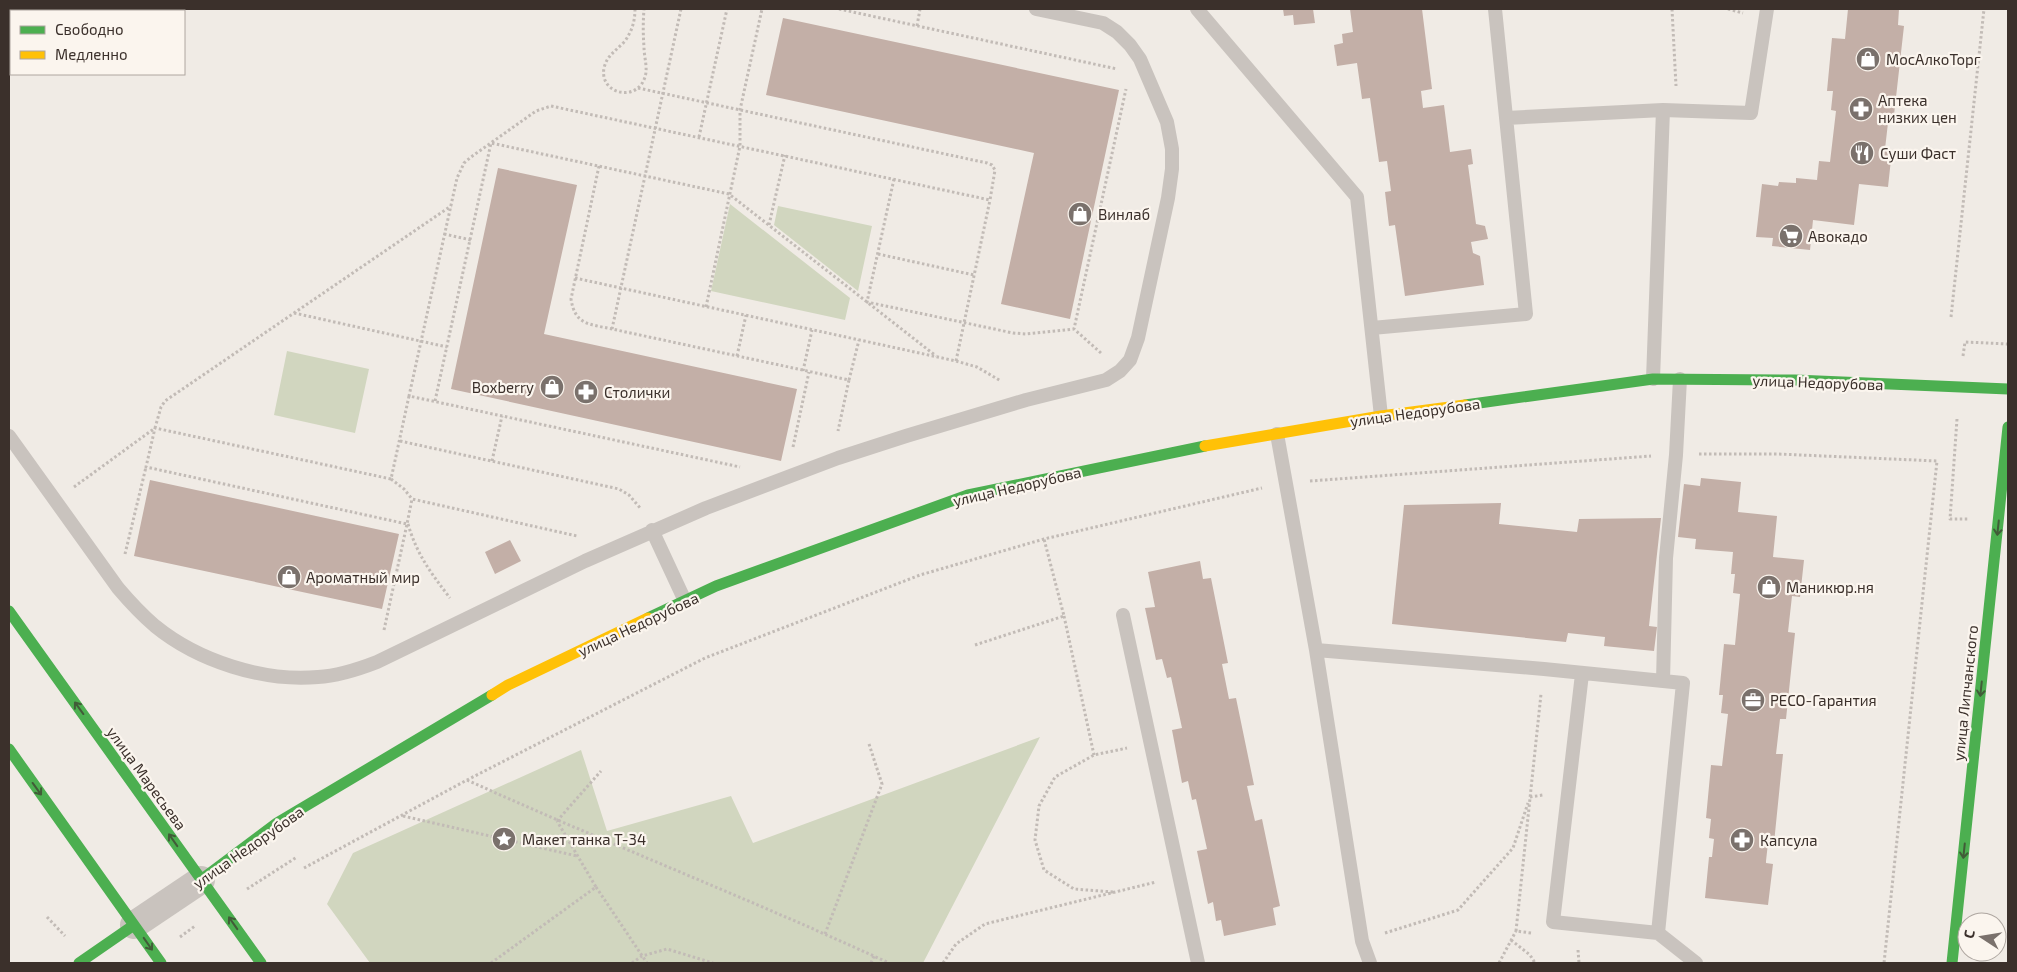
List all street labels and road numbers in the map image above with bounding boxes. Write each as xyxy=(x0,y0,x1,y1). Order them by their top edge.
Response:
street label: улица Недорубова xyxy=(1752,371,1884,394)
street label: улица Недорубова xyxy=(1349,394,1481,431)
street label: улица Недорубова xyxy=(951,462,1083,510)
street label: улица Недорубова xyxy=(575,588,702,661)
street label: улица Липчанского xyxy=(1949,624,1982,762)
street label: улица Маресьева xyxy=(103,723,191,834)
street label: улица Недорубова xyxy=(189,802,307,893)

